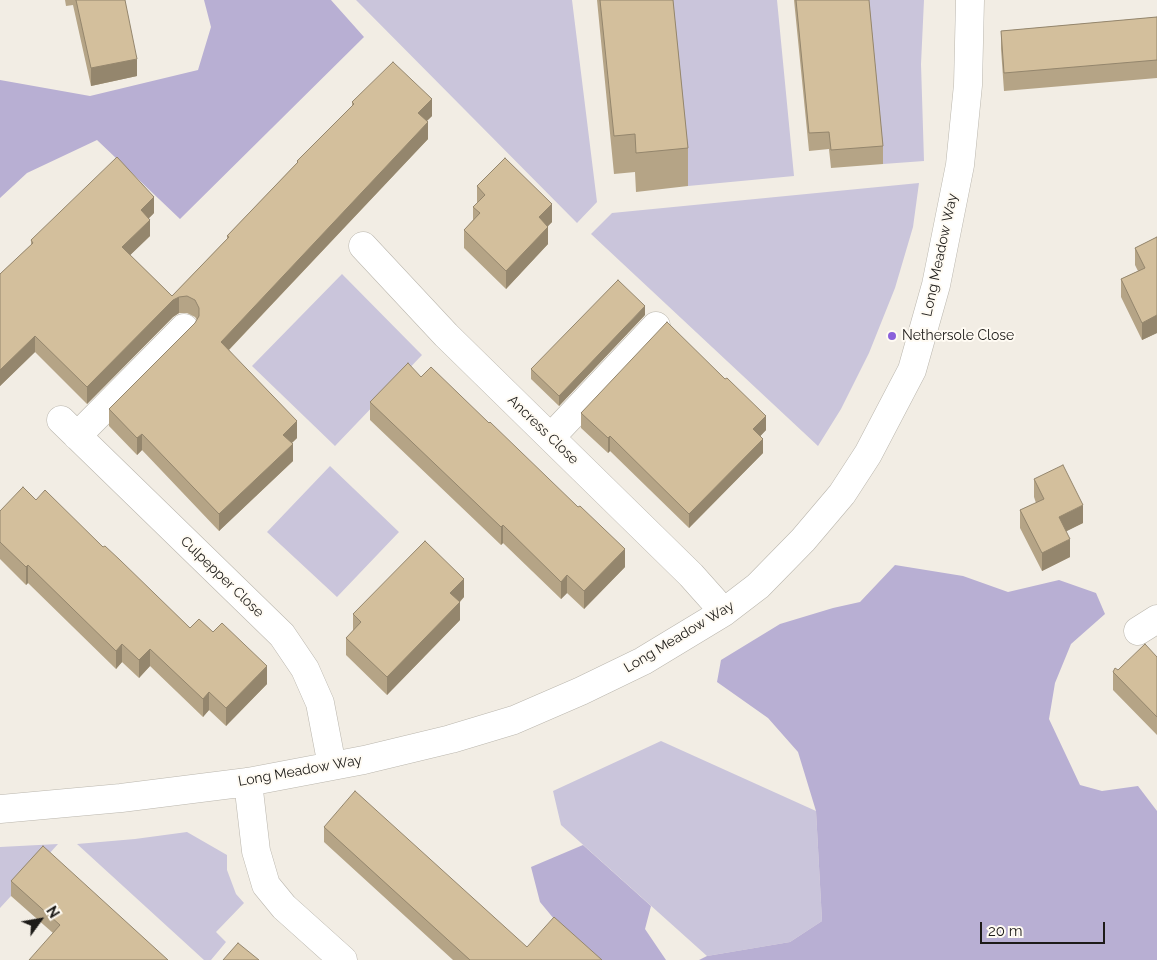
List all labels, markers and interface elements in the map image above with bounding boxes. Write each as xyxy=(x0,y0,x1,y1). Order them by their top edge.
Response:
street label: Long Meadow Way xyxy=(919,192,961,318)
place label: Nethersole Close xyxy=(902,328,1014,344)
marker: Nethersole Close xyxy=(886,330,898,342)
street label: Ancress Close xyxy=(504,392,582,468)
street label: Culpepper Close xyxy=(177,533,267,621)
street label: Long Meadow Way xyxy=(621,598,737,676)
street label: Long Meadow Way xyxy=(237,752,363,790)
north arrow xyxy=(15,895,65,945)
text: N xyxy=(43,903,62,921)
scale bar xyxy=(982,912,1107,944)
text: 20 m xyxy=(988,922,1023,940)

